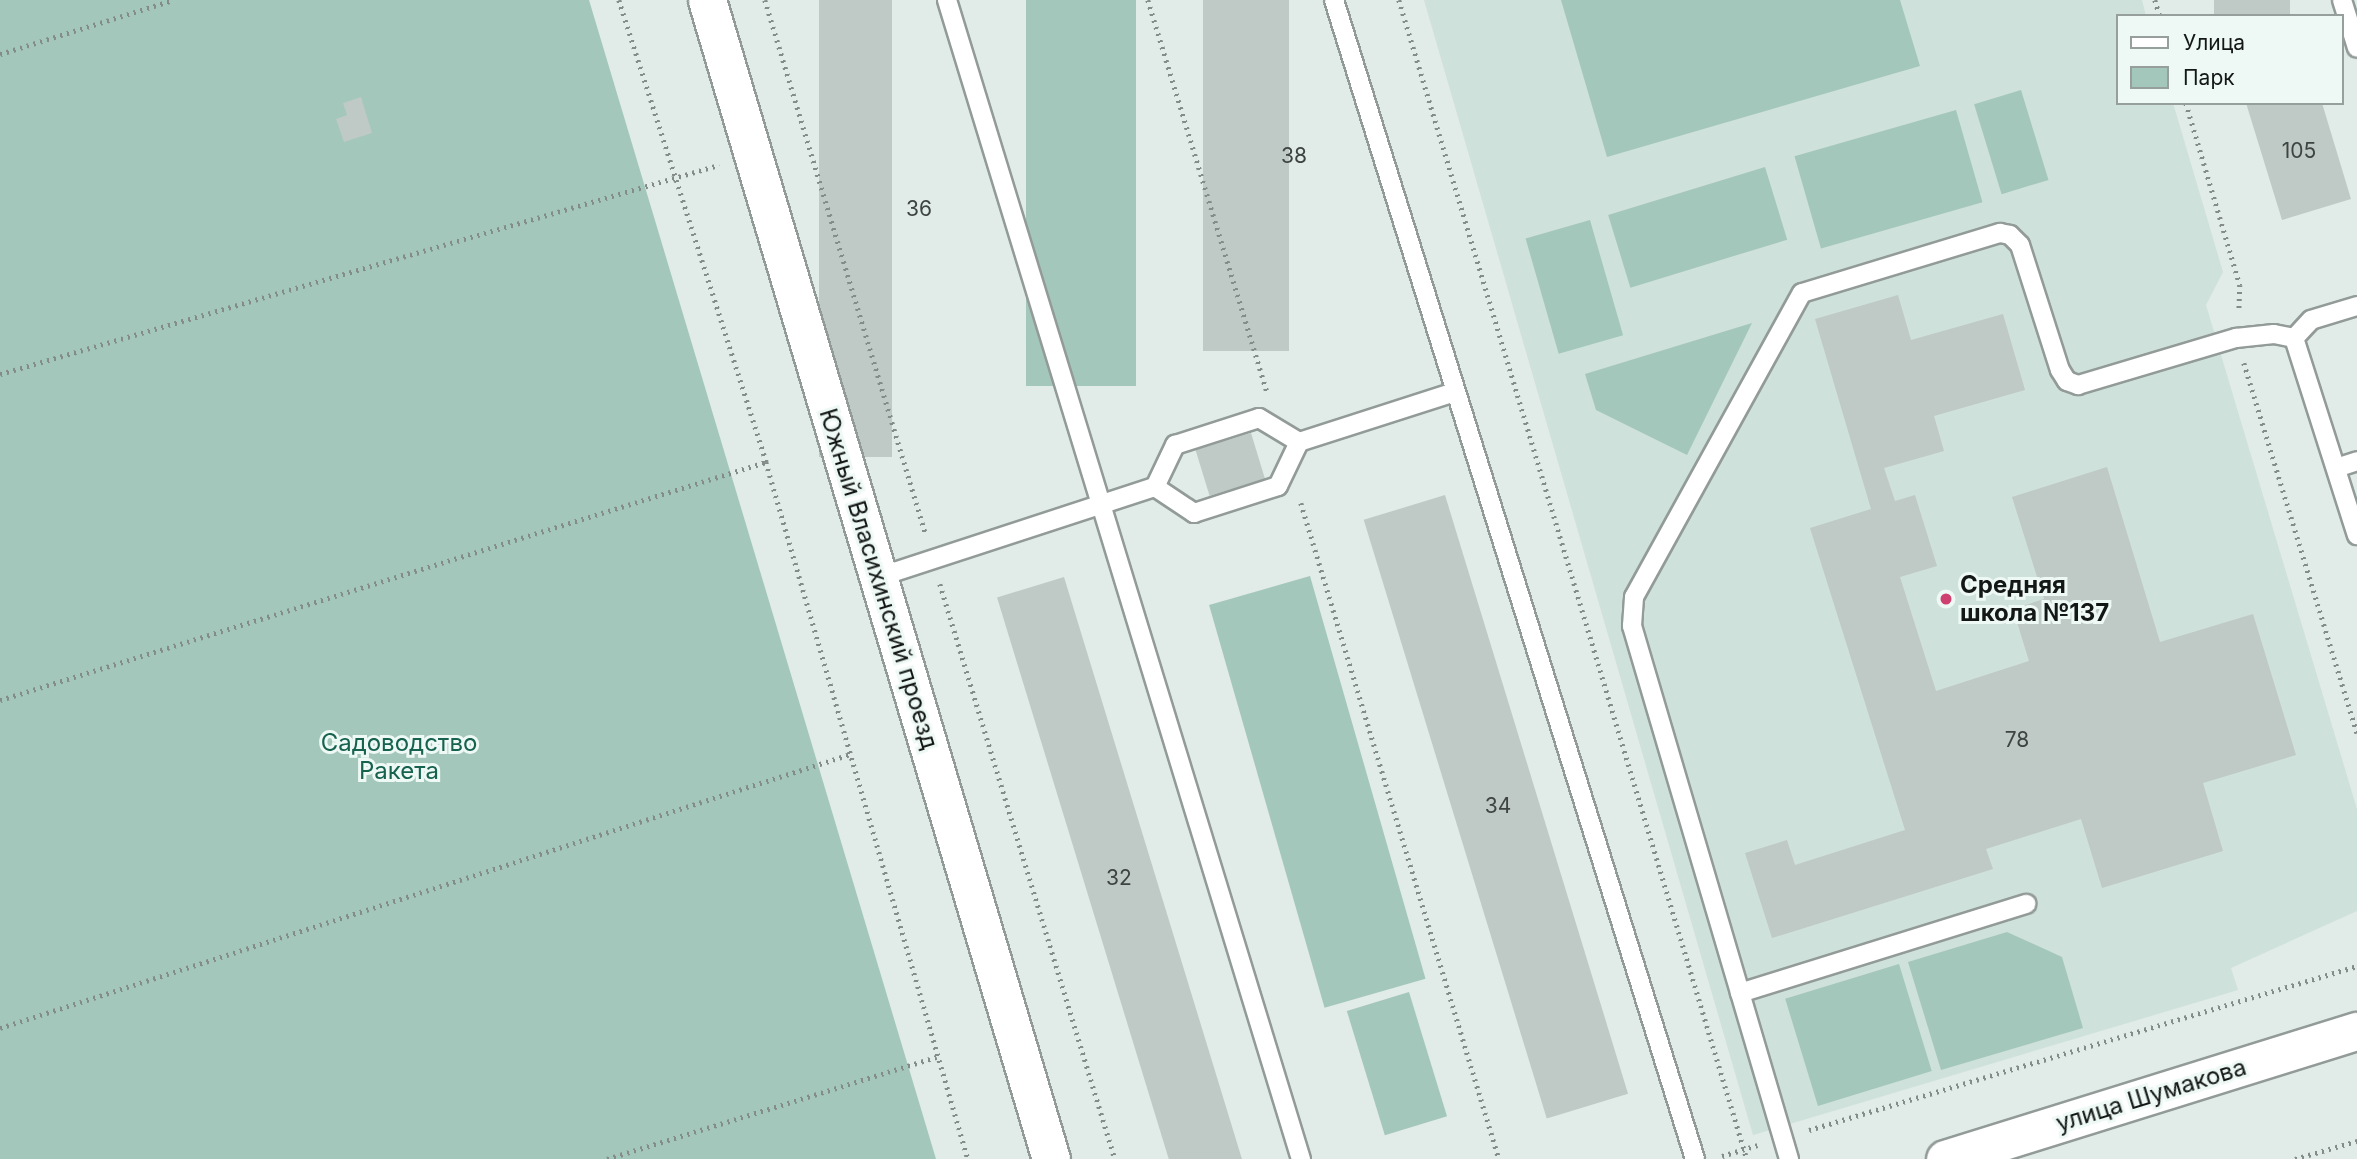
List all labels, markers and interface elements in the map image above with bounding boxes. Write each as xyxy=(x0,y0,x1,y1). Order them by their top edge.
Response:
legend xyxy=(2116,14,2343,105)
text: Улица xyxy=(2183,30,2245,55)
text: Парк xyxy=(2183,65,2235,90)
house number: 105 xyxy=(2282,138,2316,164)
house number: 38 xyxy=(1281,143,1307,169)
house number: 36 xyxy=(906,196,932,222)
street label: Южный Власихинский проезд xyxy=(813,405,945,753)
place label: Средняя школа №137 xyxy=(1960,571,2109,627)
marker: Средняя школа №137 xyxy=(1938,591,1954,607)
house number: 78 xyxy=(2005,727,2029,753)
park label: Садоводство Ракета xyxy=(321,729,477,785)
house number: 34 xyxy=(1485,793,1511,819)
house number: 32 xyxy=(1106,865,1132,891)
street label: улица Шумакова xyxy=(2052,1052,2250,1138)

